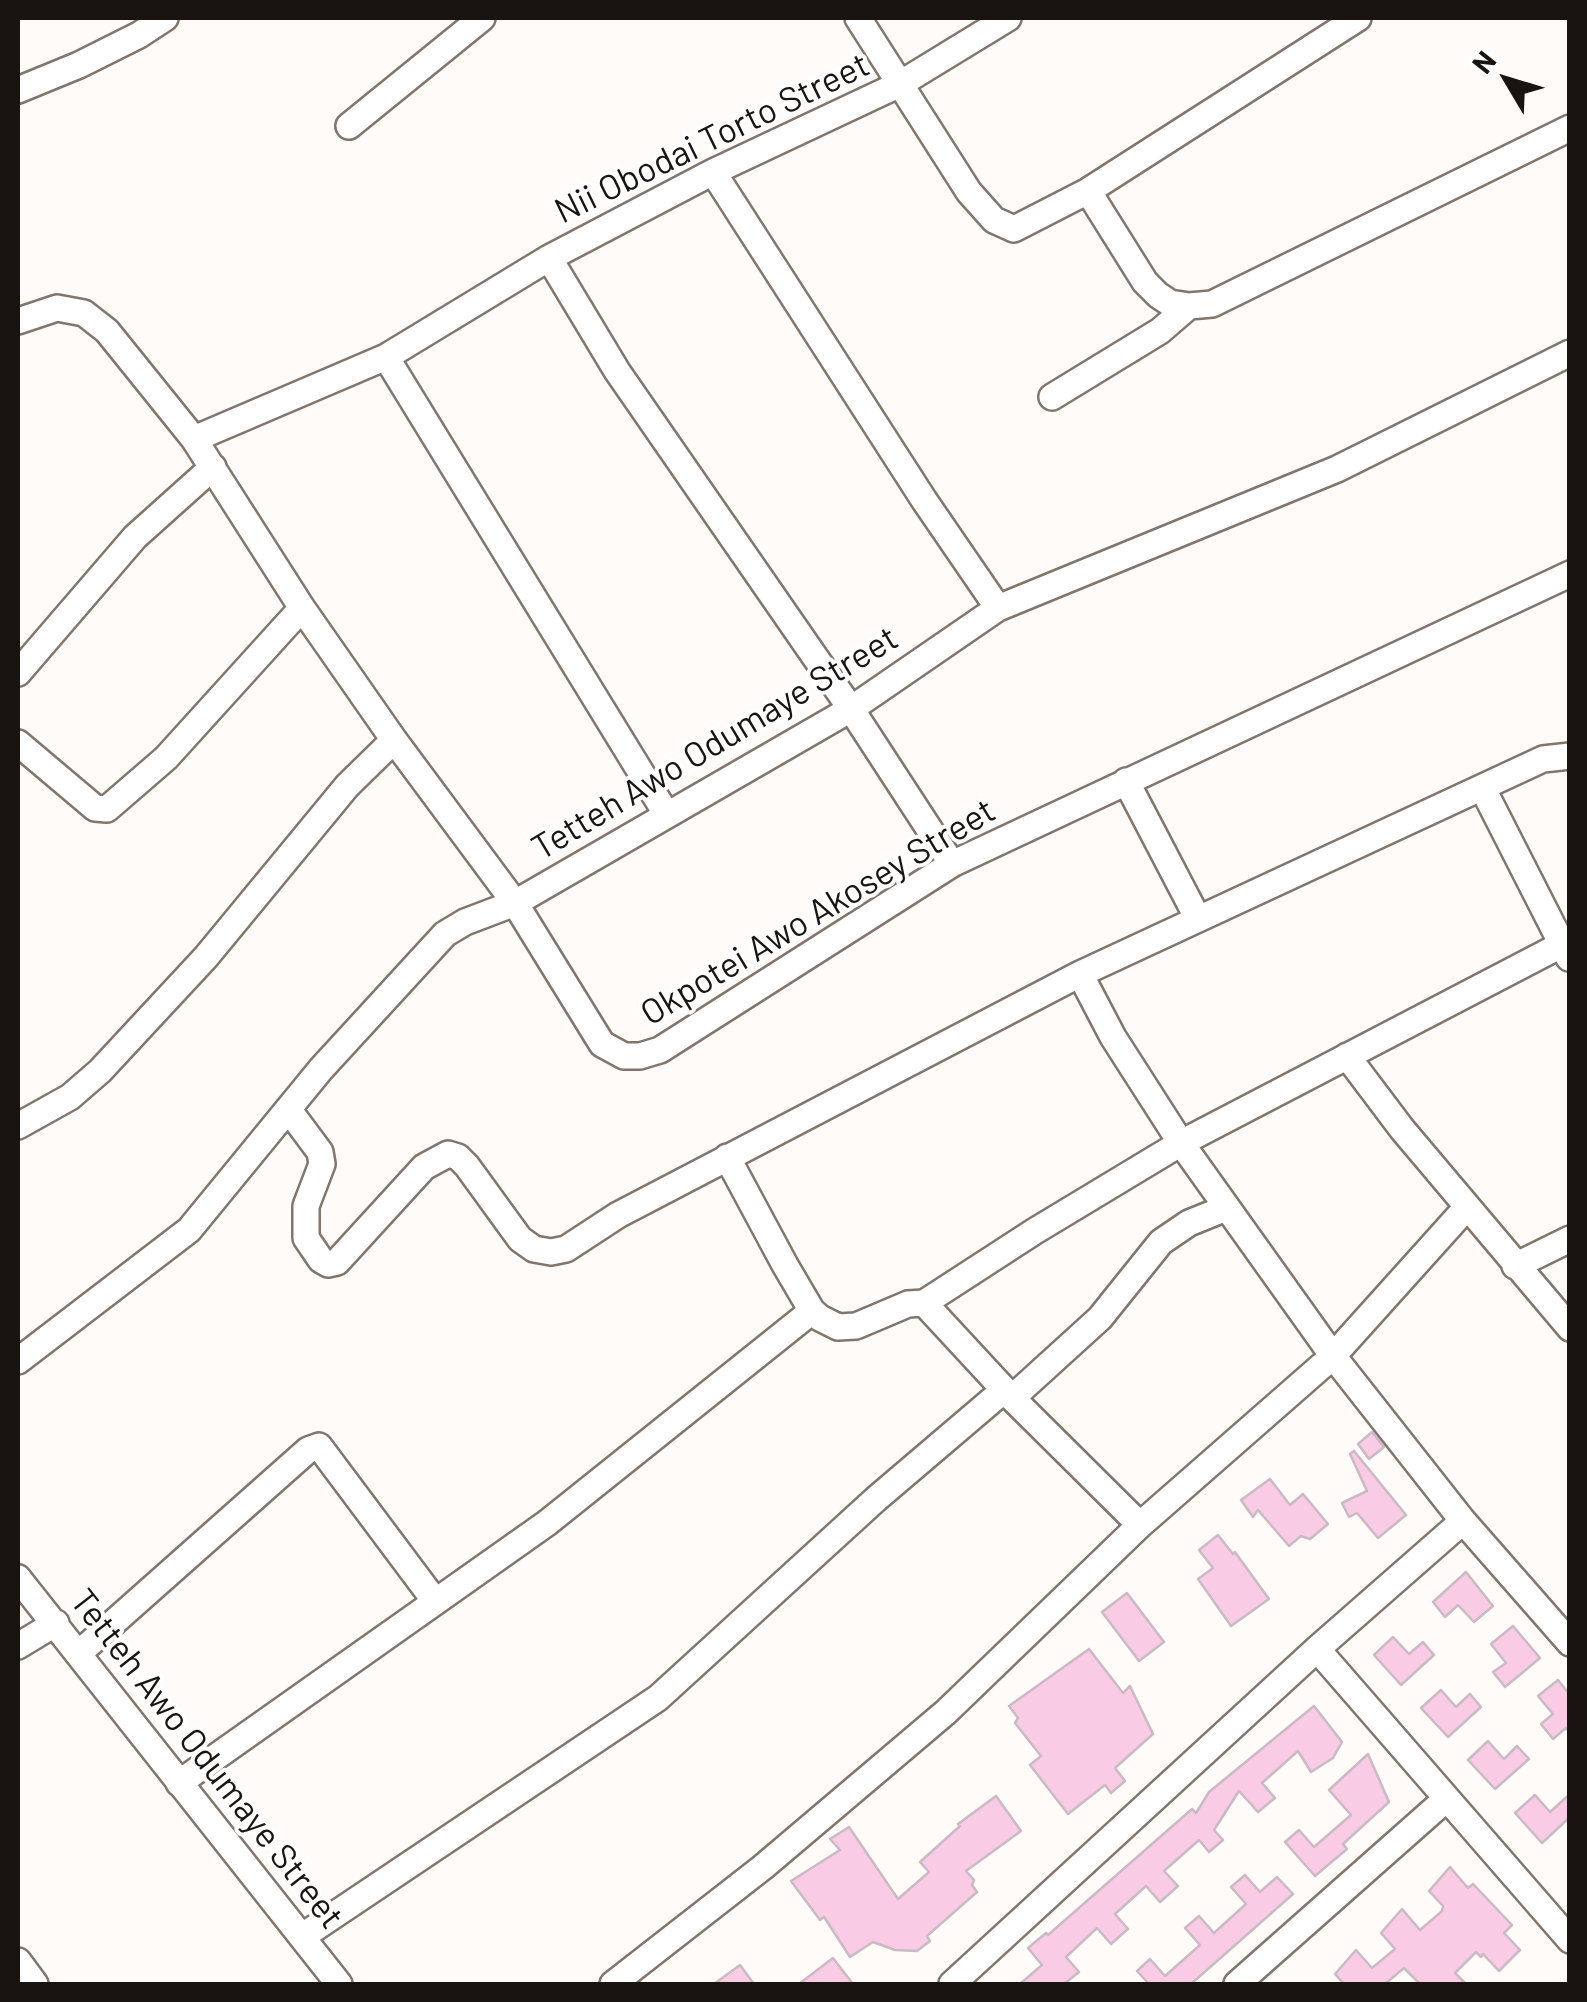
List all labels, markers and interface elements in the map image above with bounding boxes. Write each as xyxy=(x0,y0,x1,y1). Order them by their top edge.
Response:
north arrow xyxy=(1457,30,1557,130)
street label: Nii Obodai Torto Street xyxy=(548,44,876,232)
text: N xyxy=(1464,44,1502,79)
street label: Tetteh Awo Odumaye Street xyxy=(524,617,906,869)
street label: Okpotei Awo Akosey Street xyxy=(633,789,1003,1035)
street label: Tetteh Awo Odumaye Street xyxy=(61,1581,353,1937)

